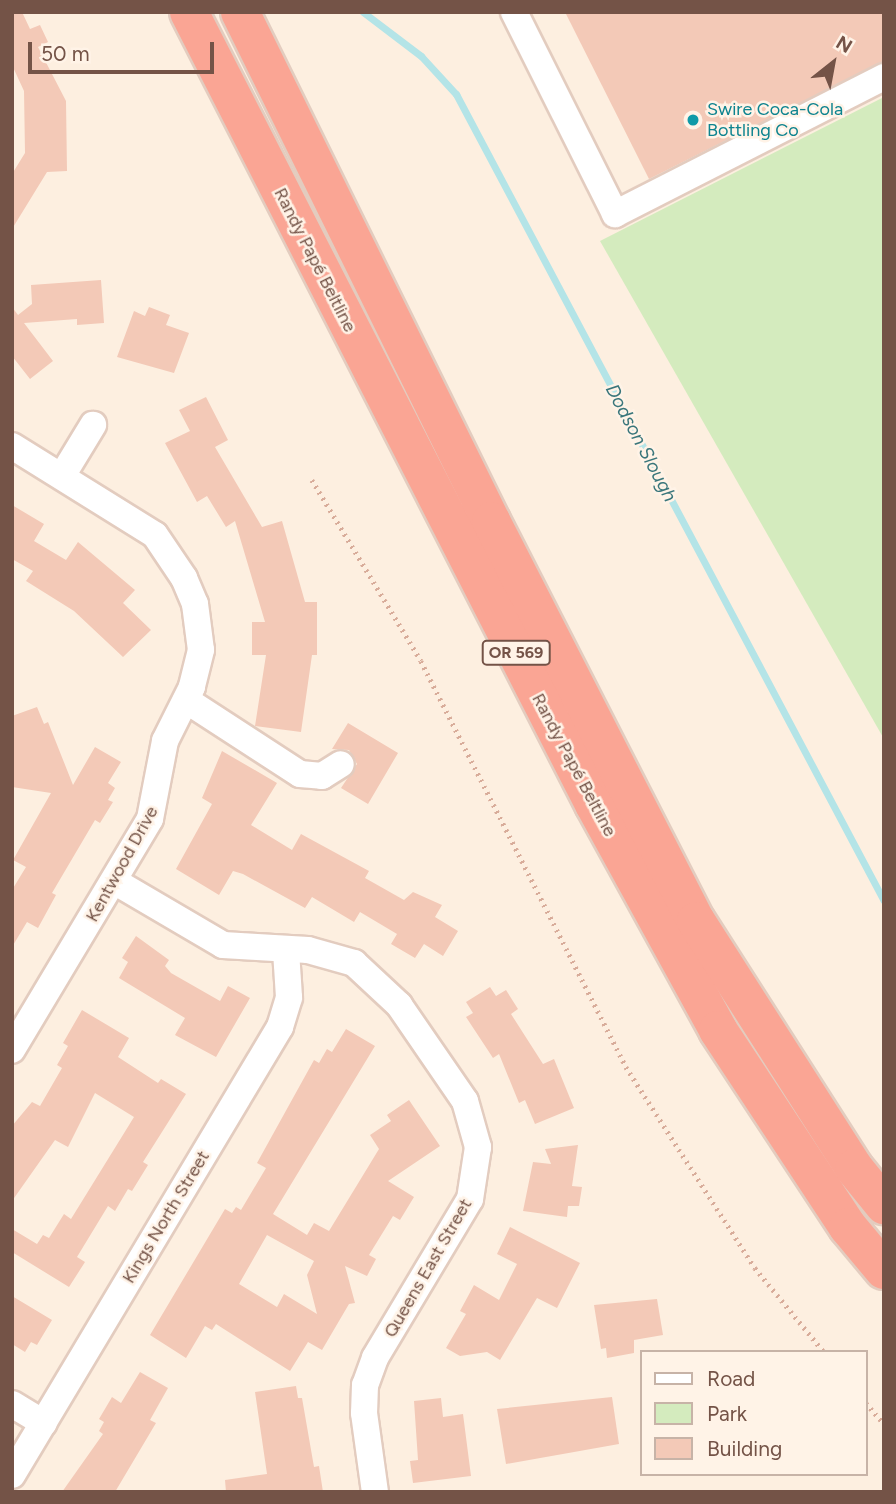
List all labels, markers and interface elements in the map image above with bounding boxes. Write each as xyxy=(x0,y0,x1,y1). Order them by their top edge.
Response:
scale bar xyxy=(32,28,217,72)
north arrow xyxy=(798,28,868,98)
text: N xyxy=(832,31,856,58)
text: 50 m xyxy=(41,41,90,66)
place label: Swire Coca-Cola Bottling Co xyxy=(707,99,843,142)
marker: Swire Coca-Cola Bottling Co xyxy=(685,112,701,128)
street label: Randy Papé Beltline xyxy=(269,184,361,336)
water label: Dodson Slough xyxy=(600,380,682,506)
road number: OR 569 xyxy=(481,640,551,666)
street label: Randy Papé Beltline xyxy=(527,690,621,840)
street label: Kentwood Drive xyxy=(81,802,163,926)
street label: Kings North Street xyxy=(118,1147,214,1287)
street label: Queens East Street xyxy=(380,1195,476,1341)
legend xyxy=(640,1350,868,1476)
text: Road xyxy=(707,1366,755,1391)
text: Park xyxy=(707,1401,747,1426)
text: Building xyxy=(707,1436,782,1461)

